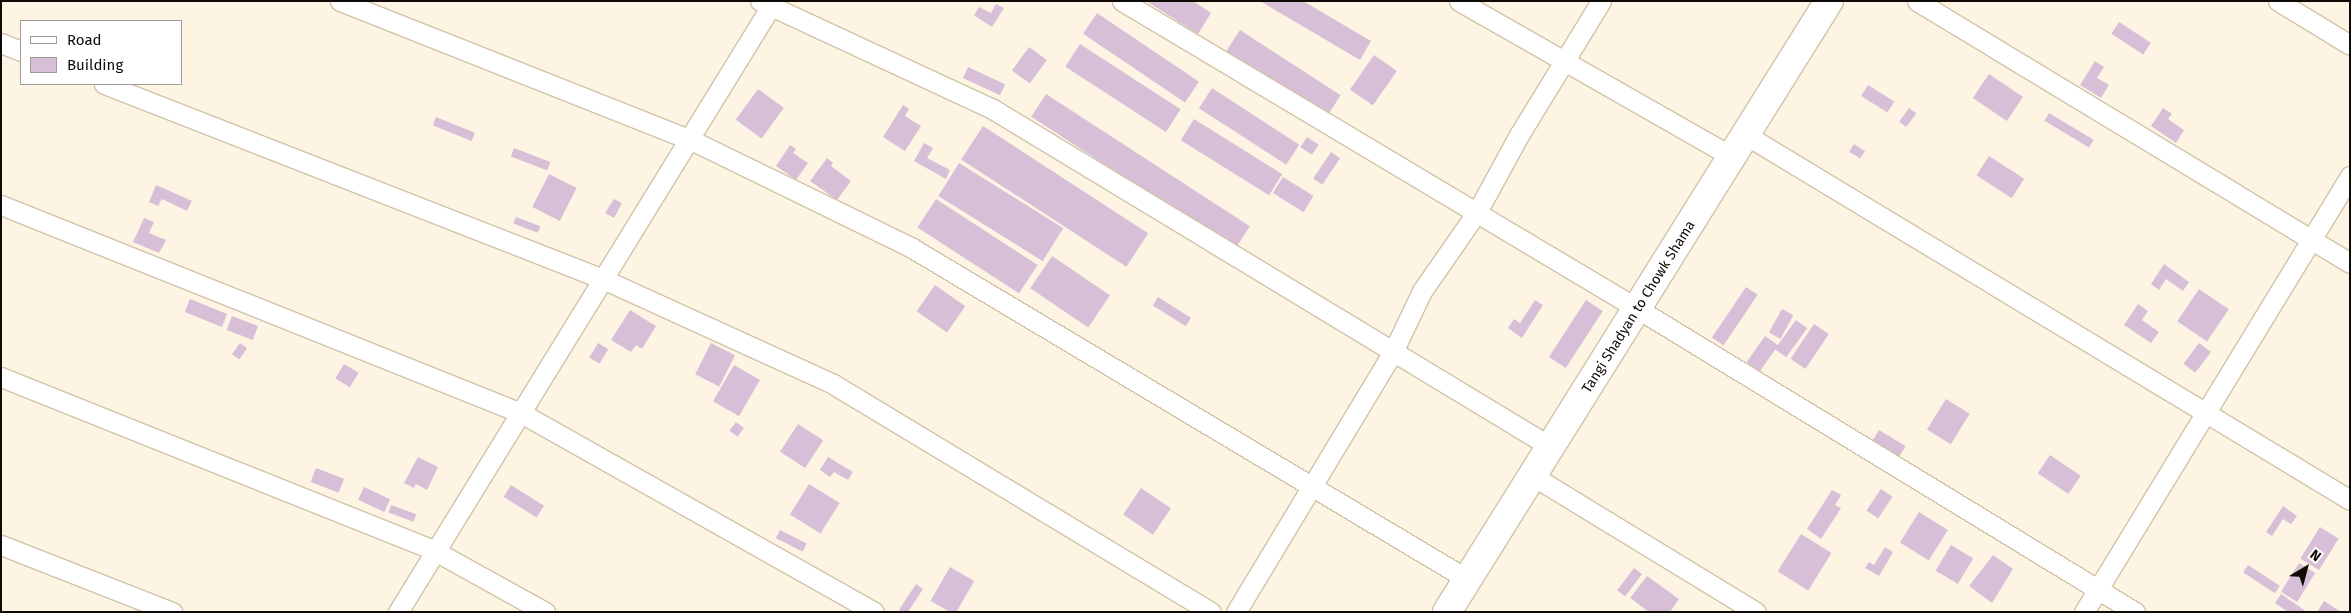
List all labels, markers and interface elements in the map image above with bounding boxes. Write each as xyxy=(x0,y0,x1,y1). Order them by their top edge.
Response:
legend xyxy=(20,20,182,85)
text: Road xyxy=(67,31,102,49)
text: Building xyxy=(67,56,123,74)
street label: Tangi Shadyan to Chowk Shama xyxy=(1579,218,1699,396)
north arrow xyxy=(2281,543,2331,593)
text: N xyxy=(2306,546,2324,565)

